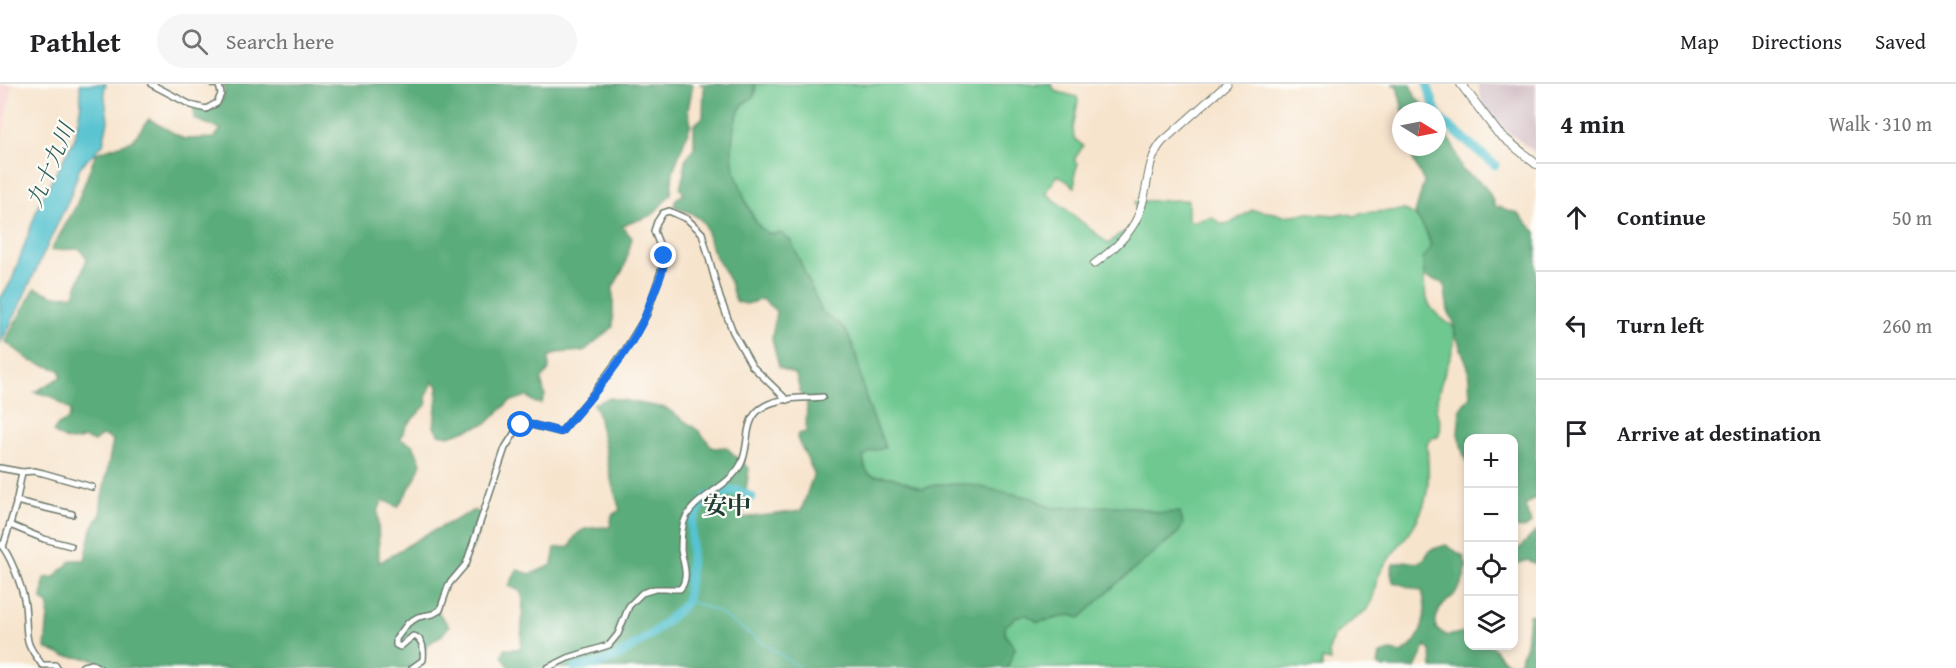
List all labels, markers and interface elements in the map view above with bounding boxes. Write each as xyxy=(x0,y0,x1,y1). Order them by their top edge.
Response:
search box xyxy=(157,14,577,68)
text: Pathlet xyxy=(30,21,121,62)
icon: search xyxy=(178,25,211,58)
text: Search here xyxy=(226,25,334,57)
text: Map xyxy=(1680,26,1719,57)
text: Directions xyxy=(1752,26,1842,57)
text: Saved xyxy=(1875,26,1926,57)
north arrow xyxy=(1392,102,1446,156)
text: 4 min xyxy=(1560,104,1625,143)
text: Walk · 310 m xyxy=(1829,109,1932,138)
water label: 九十九川 xyxy=(18,116,83,212)
icon: ahead xyxy=(1560,201,1593,234)
text: Continue xyxy=(1617,201,1706,233)
text: 50 m xyxy=(1892,203,1932,232)
route end xyxy=(650,242,676,268)
icon: left xyxy=(1560,309,1593,342)
text: Turn left xyxy=(1617,309,1704,341)
text: 260 m xyxy=(1882,311,1932,340)
route start xyxy=(507,411,533,437)
icon: arrive xyxy=(1560,417,1593,450)
text: Arrive at destination xyxy=(1617,417,1821,449)
map controls xyxy=(1464,434,1518,650)
button: + xyxy=(1464,434,1518,488)
district label: 安中 xyxy=(703,488,751,523)
button: − xyxy=(1464,488,1518,542)
button: locate xyxy=(1464,542,1518,596)
button: layers xyxy=(1464,596,1518,650)

